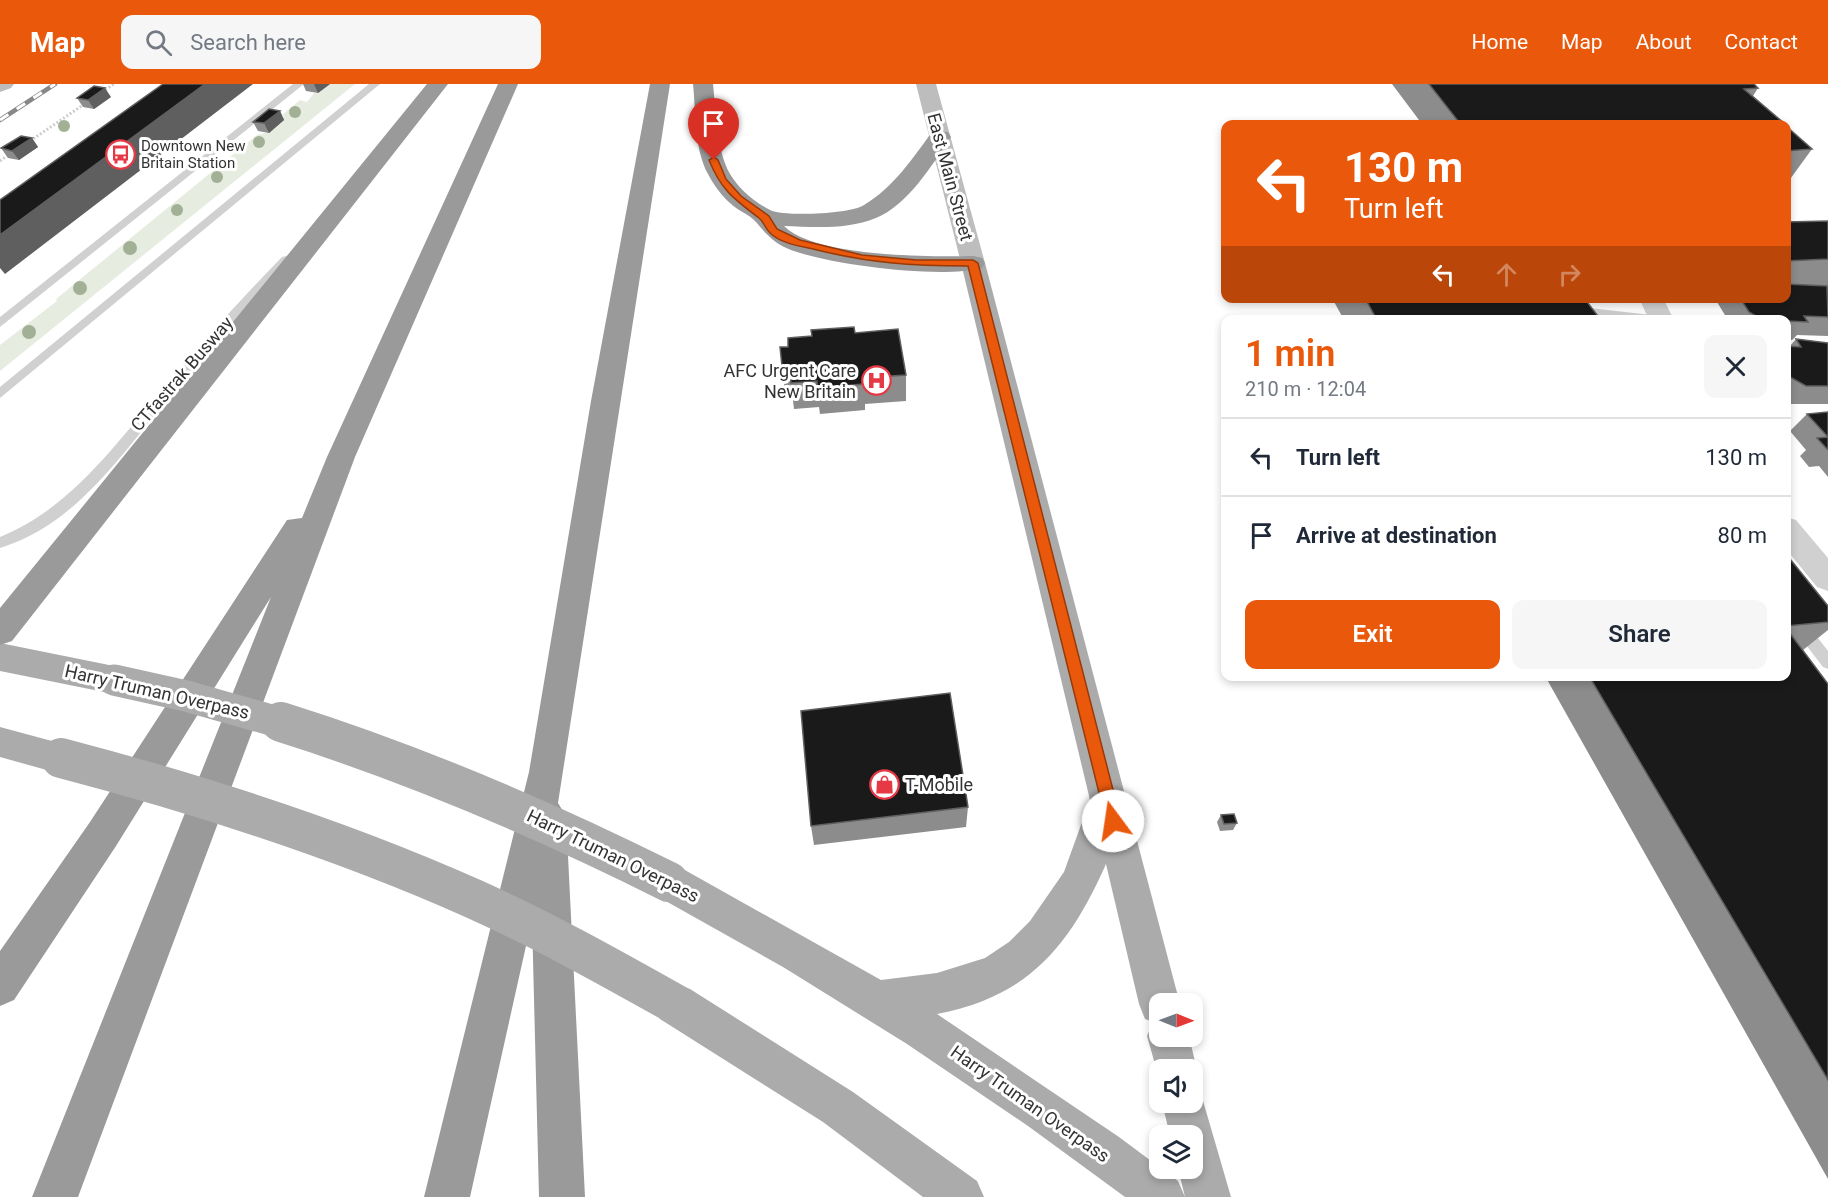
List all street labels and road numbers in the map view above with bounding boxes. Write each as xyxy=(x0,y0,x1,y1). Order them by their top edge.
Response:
street label: East Main Street xyxy=(923,111,978,243)
street label: CTfastrak Busway xyxy=(126,312,237,435)
street label: Harry Truman Overpass xyxy=(63,660,251,723)
street label: Harry Truman Overpass xyxy=(524,805,703,906)
street label: Harry Truman Overpass xyxy=(947,1041,1114,1166)

